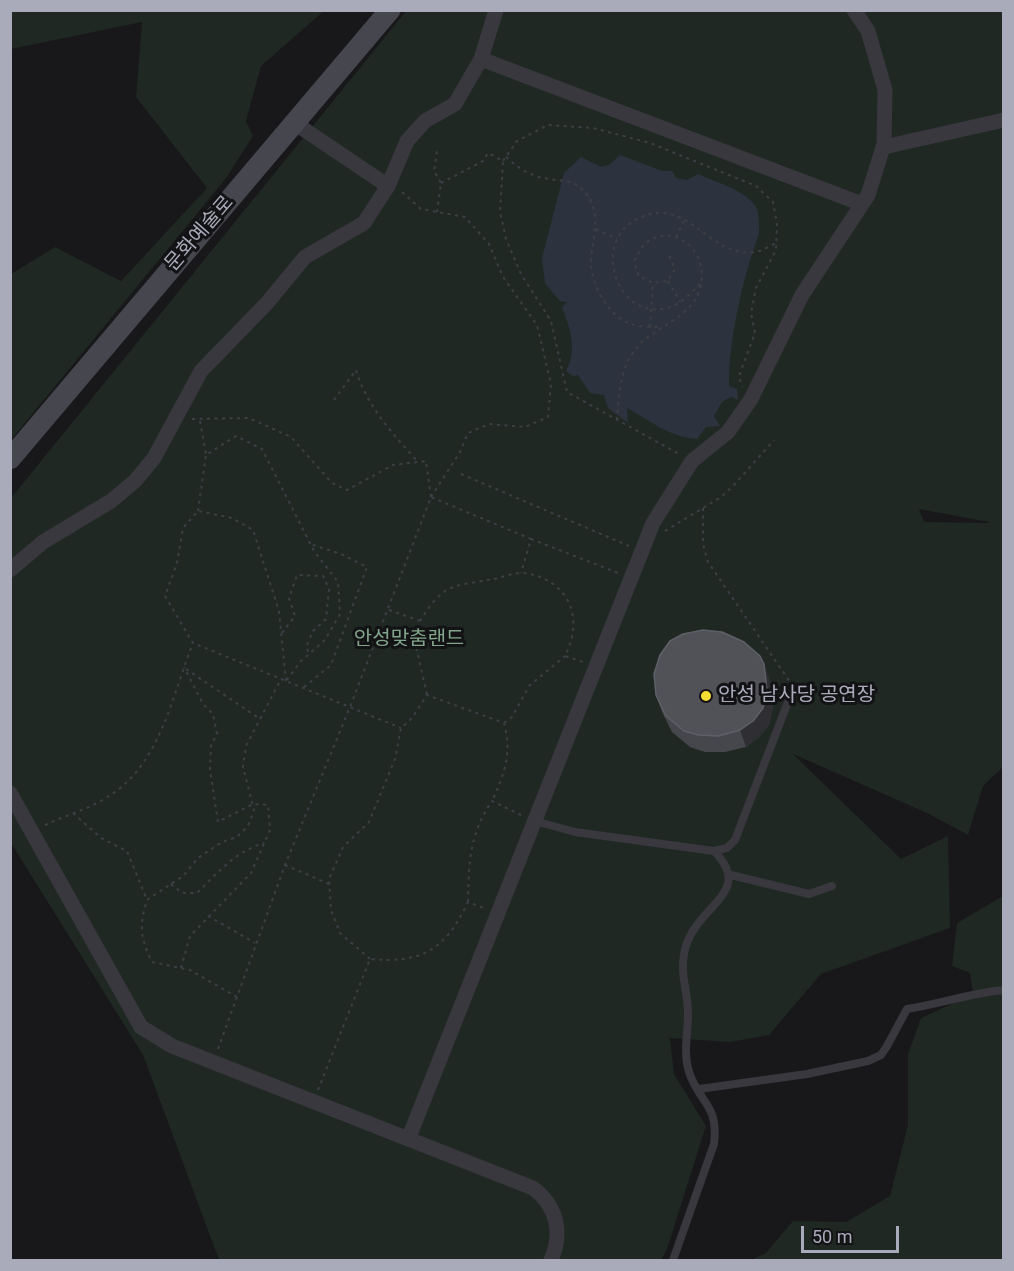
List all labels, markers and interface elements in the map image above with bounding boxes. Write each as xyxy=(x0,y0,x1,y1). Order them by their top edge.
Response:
street label: 문화예술로 xyxy=(161,191,239,277)
park label: 안성맞춤랜드 xyxy=(354,628,464,652)
place label: 안성 남사당 공연장 xyxy=(718,684,875,708)
marker: 안성 남사당 공연장 xyxy=(699,689,713,703)
scale bar xyxy=(804,1214,902,1252)
text: 50 m xyxy=(812,1226,852,1247)

